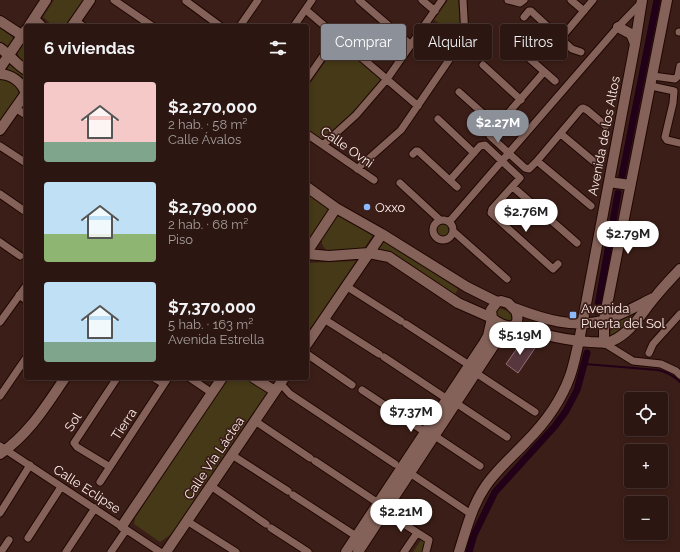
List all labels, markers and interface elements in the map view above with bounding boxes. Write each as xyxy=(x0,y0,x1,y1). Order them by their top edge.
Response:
chip: Comprar xyxy=(321,24,406,60)
chip: Alquilar xyxy=(414,24,492,60)
chip: Filtros xyxy=(500,24,567,60)
icon: filters xyxy=(267,37,289,59)
text: 6 viviendas xyxy=(44,38,135,58)
street label: Avenida de los Altos xyxy=(585,75,623,197)
text: $2,270,000 xyxy=(168,97,257,117)
icon: home xyxy=(76,98,124,146)
pin: $2.27M xyxy=(465,110,531,144)
text: $2.27M xyxy=(476,115,520,130)
text: 2 hab. · 58 m² xyxy=(168,117,247,132)
street label: Calle Ovni xyxy=(318,123,376,171)
text: Calle Ávalos xyxy=(168,132,241,147)
text: $2,790,000 xyxy=(168,197,257,217)
icon: home xyxy=(76,198,124,246)
pin: $2.76M xyxy=(493,199,559,233)
place label: Oxxo xyxy=(375,200,405,215)
marker: Oxxo xyxy=(362,202,372,212)
text: $2.76M xyxy=(504,204,548,219)
text: 2 hab. · 68 m² xyxy=(168,217,248,232)
pin: $2.79M xyxy=(595,221,661,255)
text: $2.79M xyxy=(606,226,650,241)
text: Piso xyxy=(168,232,193,247)
text: $7,370,000 xyxy=(168,297,256,317)
icon: home xyxy=(76,298,124,346)
place label: Avenida Puerta del Sol xyxy=(581,301,666,331)
marker: Avenida Puerta del Sol xyxy=(568,310,578,320)
text: 5 hab. · 163 m² xyxy=(168,317,253,332)
pin: $5.19M xyxy=(487,322,553,356)
text: $5.19M xyxy=(498,327,542,342)
text: Avenida Estrella xyxy=(168,332,264,347)
map controls xyxy=(624,392,668,540)
button: locate xyxy=(624,392,668,436)
pin: $7.37M xyxy=(378,399,444,433)
text: $7.37M xyxy=(389,404,433,419)
street label: Tierra xyxy=(108,405,140,443)
street label: Sol xyxy=(61,409,85,434)
street label: Calle Vía Láctea xyxy=(181,414,247,502)
button: + xyxy=(624,444,668,488)
street label: Calle Eclipse xyxy=(51,462,124,517)
button: − xyxy=(624,496,668,540)
pin: $2.21M xyxy=(368,499,434,533)
text: $2.21M xyxy=(379,504,423,519)

